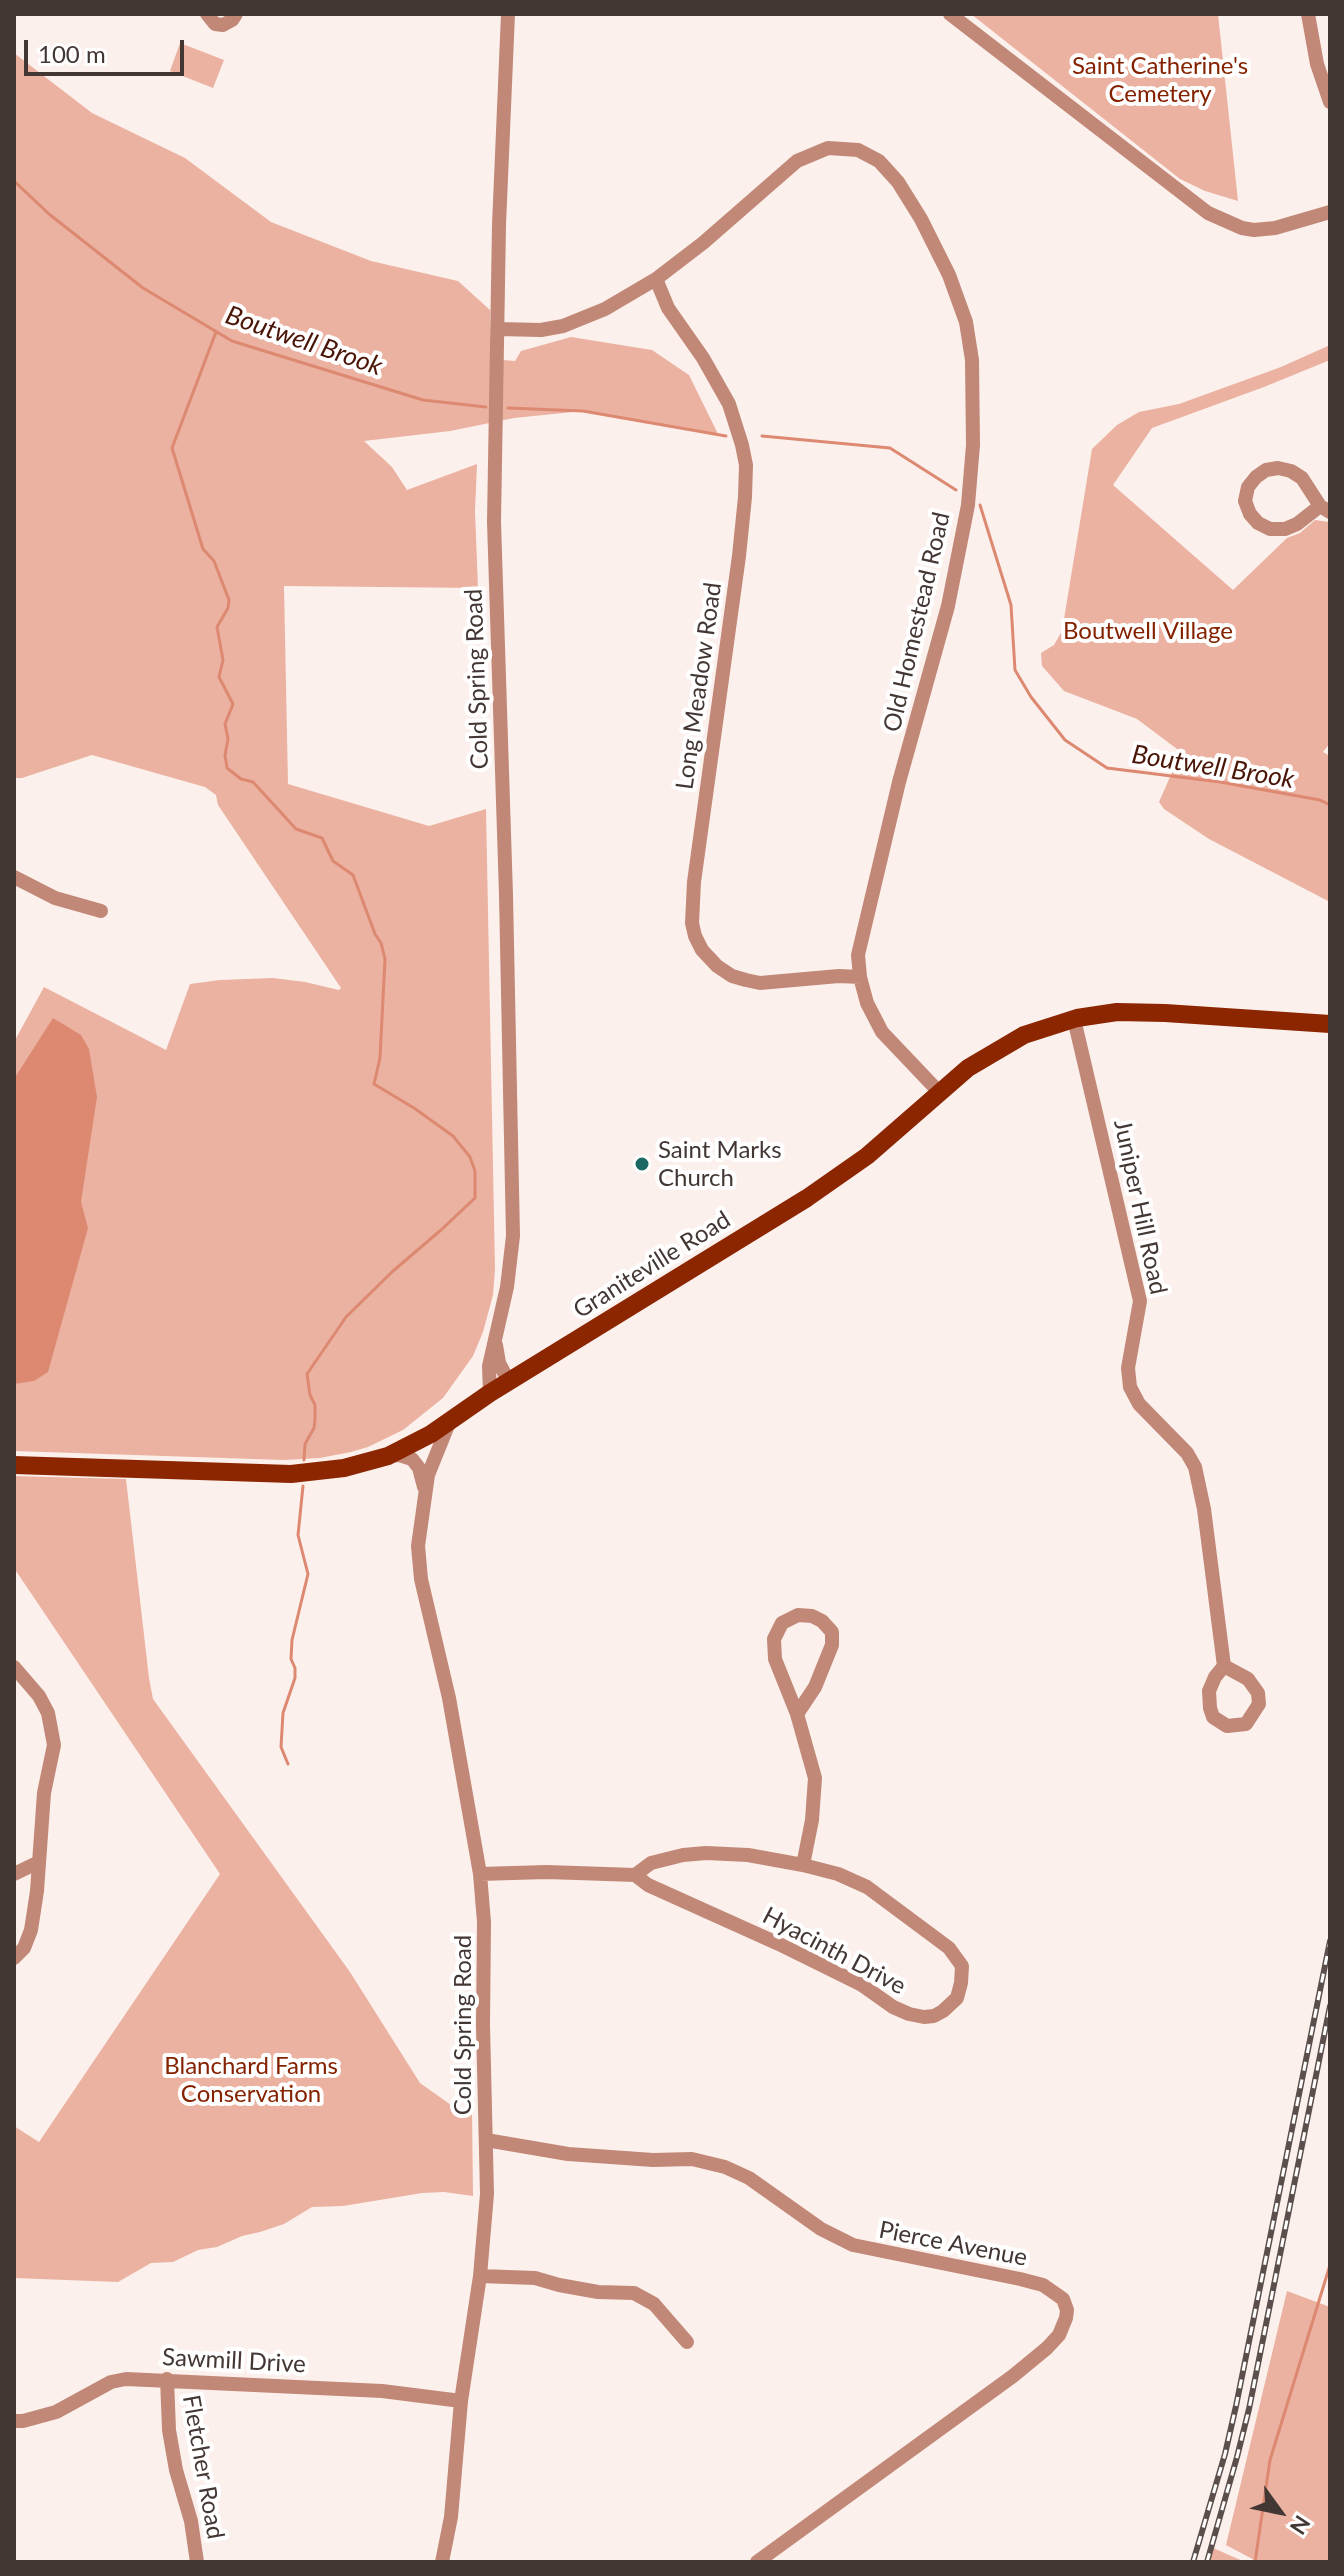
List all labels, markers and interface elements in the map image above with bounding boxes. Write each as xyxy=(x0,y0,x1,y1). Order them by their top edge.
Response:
scale bar xyxy=(28,24,188,74)
text: 100 m xyxy=(38,39,106,68)
park label: Saint Catherine's Cemetery xyxy=(1072,52,1248,108)
water label: Boutwell Brook xyxy=(221,300,387,382)
street label: Old Homestead Road xyxy=(878,509,956,735)
street label: Long Meadow Road xyxy=(670,581,728,791)
street label: Cold Spring Road xyxy=(459,588,495,770)
park label: Boutwell Village xyxy=(1063,617,1233,645)
water label: Boutwell Brook xyxy=(1130,739,1296,795)
street label: Juniper Hill Road xyxy=(1107,1117,1173,1297)
place label: Saint Marks Church xyxy=(658,1136,782,1192)
marker: Saint Marks Church xyxy=(633,1155,651,1173)
street label: Graniteville Road xyxy=(568,1205,736,1325)
street label: Hyacinth Drive xyxy=(758,1901,910,2001)
street label: Cold Spring Road xyxy=(449,1935,477,2115)
park label: Blanchard Farms Conservation xyxy=(164,2052,338,2108)
street label: Pierce Avenue xyxy=(876,2216,1030,2272)
street label: Sawmill Drive xyxy=(161,2343,307,2379)
street label: Fletcher Road xyxy=(176,2393,230,2541)
north arrow xyxy=(1240,2472,1320,2552)
text: N xyxy=(1285,2511,1316,2540)

